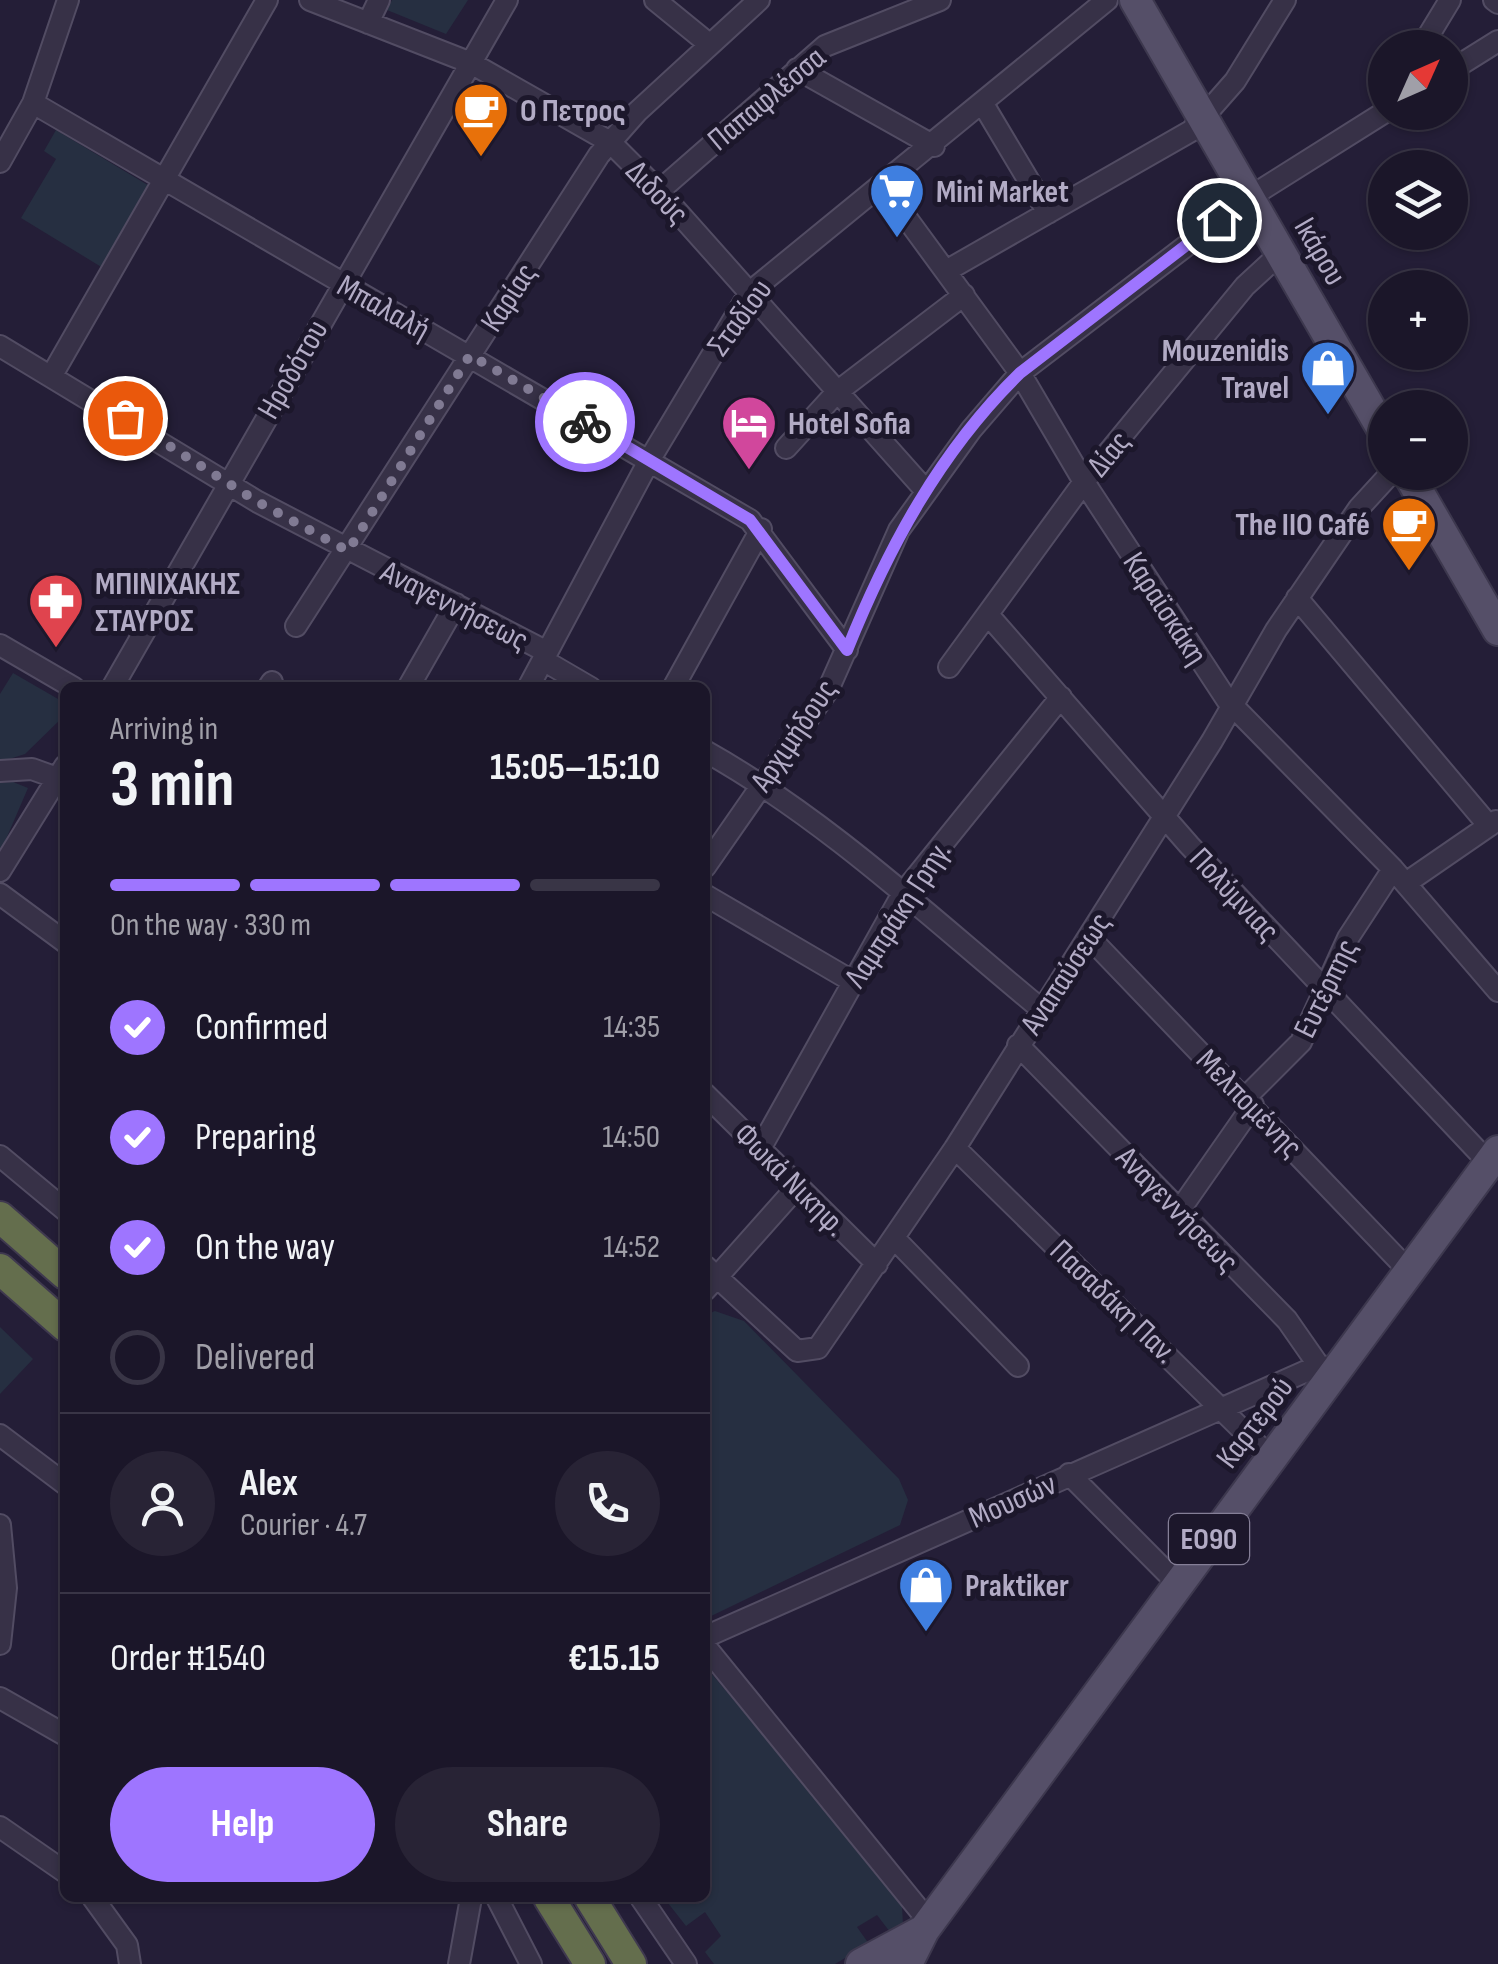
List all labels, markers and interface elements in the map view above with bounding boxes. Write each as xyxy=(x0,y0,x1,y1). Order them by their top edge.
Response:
north arrow xyxy=(1368,30,1468,130)
map controls xyxy=(1368,30,1468,490)
street label: Παπαφλέσσα xyxy=(700,38,834,160)
cafe icon: Ο Πετρος xyxy=(451,80,511,159)
place label: Ο Πετρος xyxy=(520,92,626,131)
button: layers xyxy=(1368,150,1468,250)
street label: Διδούς xyxy=(617,153,697,233)
supermarket icon: Mini Market xyxy=(867,161,927,240)
place label: Mini Market xyxy=(936,173,1069,212)
pin xyxy=(1177,178,1262,263)
icon: home xyxy=(1192,193,1247,248)
street label: Ικάρου xyxy=(1285,211,1355,293)
street label: Καρίας xyxy=(473,256,546,339)
street label: Μπαλαλή xyxy=(330,267,437,350)
button: + xyxy=(1368,270,1468,370)
street label: Σταδίου xyxy=(699,272,781,364)
street label: Ηροδότου xyxy=(249,313,337,426)
place label: Mouzenidis Travel xyxy=(1162,332,1289,408)
shop icon: Mouzenidis Travel xyxy=(1298,338,1358,417)
courier xyxy=(535,372,635,472)
pin xyxy=(83,376,168,461)
button: − xyxy=(1368,390,1468,490)
icon: bag xyxy=(98,391,153,446)
hotel icon: Hotel Sofia xyxy=(719,393,779,472)
icon: bike xyxy=(558,395,613,450)
place label: Hotel Sofia xyxy=(788,405,911,444)
street label: Δίας xyxy=(1079,423,1139,485)
cafe icon: The IIO Café xyxy=(1379,494,1439,573)
place label: The IIO Café xyxy=(1235,506,1370,545)
street label: Καραϊσκάκη xyxy=(1114,545,1216,672)
street label: Αναγεννήσεως xyxy=(373,552,535,660)
place label: ΜΠΙΝΙΧΑΚΗΣ ΣΤΑΥΡΟΣ xyxy=(95,565,240,641)
pharmacy icon: ΜΠΙΝΙΧΑΚΗΣ ΣΤΑΥΡΟΣ xyxy=(26,571,86,650)
street label: Αρχιμήδους xyxy=(742,672,846,800)
text: Arriving in xyxy=(110,710,218,749)
text: 15:05–15:10 xyxy=(490,745,660,790)
text: 3 min xyxy=(110,747,234,825)
street label: Λαμπράκη Γρηγ. xyxy=(836,834,960,996)
street label: Πολύμνιας xyxy=(1181,840,1287,950)
street label: Αναπαύσεως xyxy=(1012,905,1120,1043)
text: On the way · 330 m xyxy=(110,906,311,945)
street label: Ευτέρπης xyxy=(1286,933,1367,1044)
icon: check xyxy=(110,1000,165,1055)
text: Confirmed xyxy=(195,1005,328,1050)
text: 14:35 xyxy=(603,1008,660,1047)
street label: Μελπομένης xyxy=(1188,1041,1310,1167)
icon: check xyxy=(110,1110,165,1165)
text: Preparing xyxy=(195,1115,316,1160)
street label: Φωκά Νικηφ. xyxy=(725,1115,855,1245)
text: 14:50 xyxy=(602,1118,660,1157)
street label: Αναγεννήσεως xyxy=(1107,1138,1247,1281)
icon: check xyxy=(110,1220,165,1275)
text: On the way xyxy=(195,1225,335,1270)
text: 14:52 xyxy=(603,1228,660,1267)
street label: Πασαδάκη Παν. xyxy=(1041,1232,1185,1372)
text: Delivered xyxy=(195,1335,315,1380)
street label: Καρτερού xyxy=(1208,1369,1302,1476)
button: person xyxy=(110,1451,215,1556)
button: phone xyxy=(555,1451,660,1556)
text: Alex xyxy=(240,1461,298,1506)
street label: Μουσών xyxy=(963,1465,1062,1538)
text: Courier · 4.7 xyxy=(240,1506,367,1545)
road number: ΕΟ90 xyxy=(1169,1514,1249,1564)
shop icon: Praktiker xyxy=(896,1555,956,1634)
place label: Praktiker xyxy=(965,1567,1069,1606)
text: Order #1540 xyxy=(110,1636,266,1681)
text: €15.15 xyxy=(568,1636,660,1681)
button: Help xyxy=(110,1767,375,1882)
button: Share xyxy=(395,1767,660,1882)

